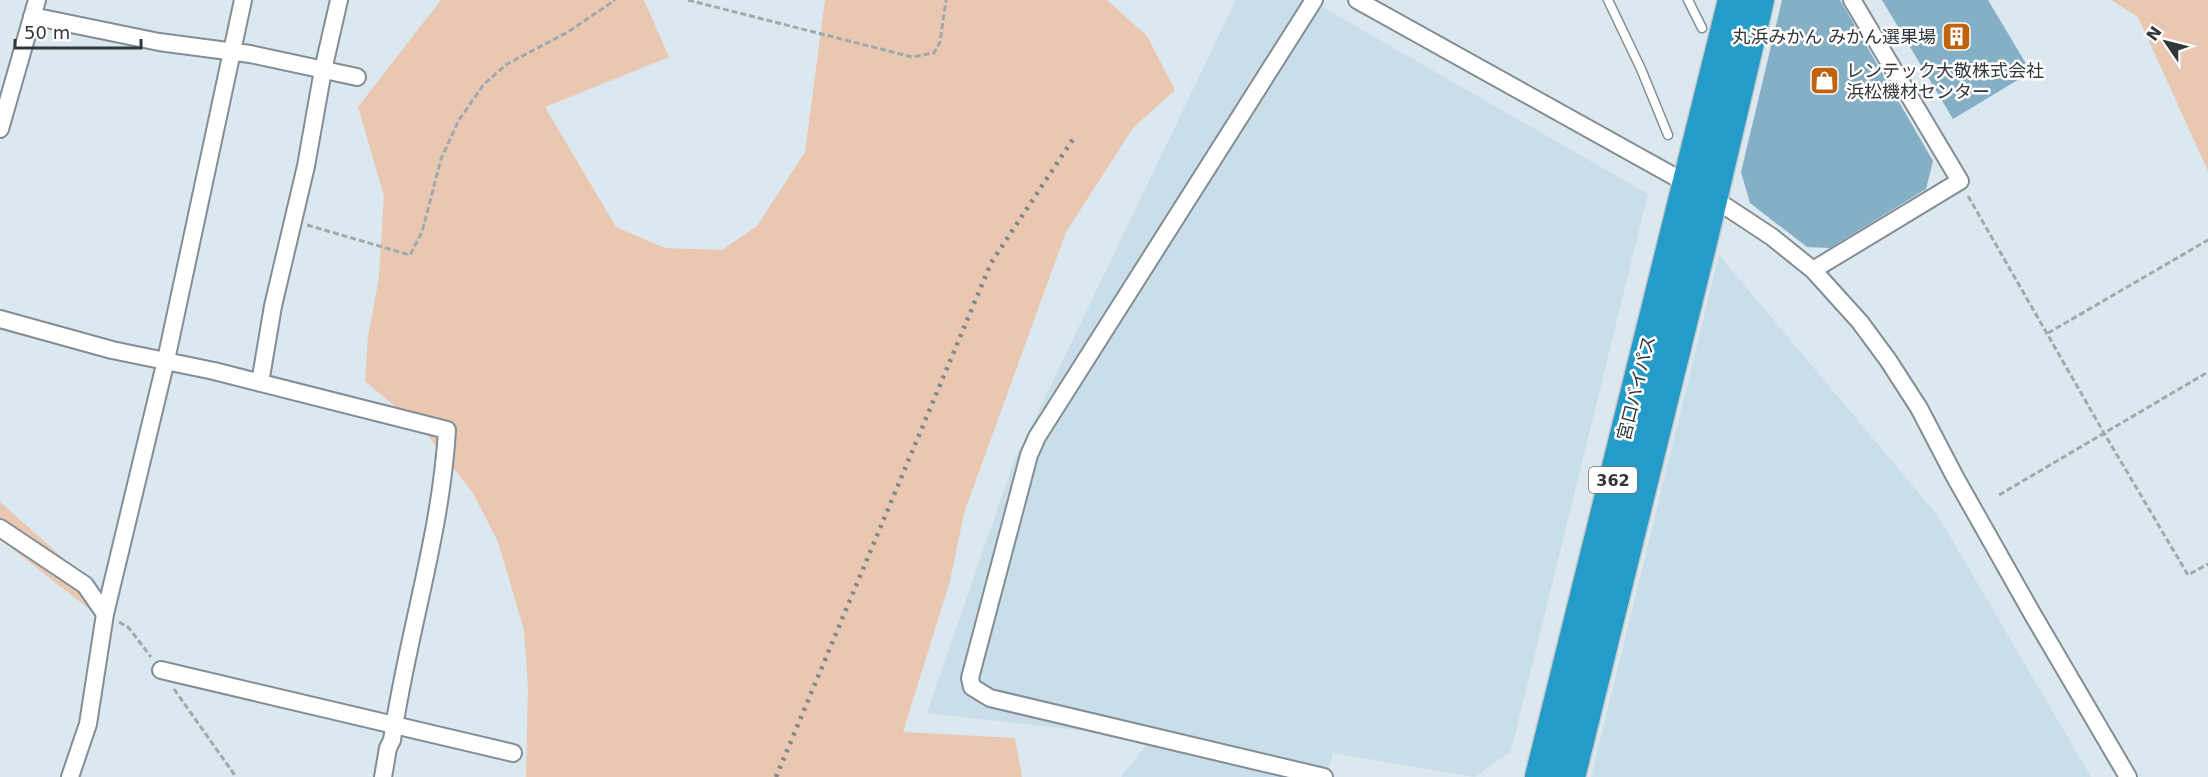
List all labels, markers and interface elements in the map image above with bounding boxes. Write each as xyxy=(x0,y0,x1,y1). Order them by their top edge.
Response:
scale bar xyxy=(15,12,141,50)
north arrow xyxy=(2136,12,2196,72)
building icon: 丸浜みかん みかん選果場 xyxy=(1941,20,1973,52)
text: 50 m xyxy=(24,22,70,43)
text: N xyxy=(2143,23,2166,45)
place label: 丸浜みかん みかん選果場 xyxy=(1732,26,1936,47)
place label: レンテック大敬株式会社 浜松機材センター xyxy=(1846,60,2044,102)
shop icon: レンテック大敬株式会社 浜松機材センター xyxy=(1809,64,1841,96)
street label: 宮口バイパス xyxy=(1613,333,1659,443)
road number: 362 xyxy=(1589,467,1637,493)

